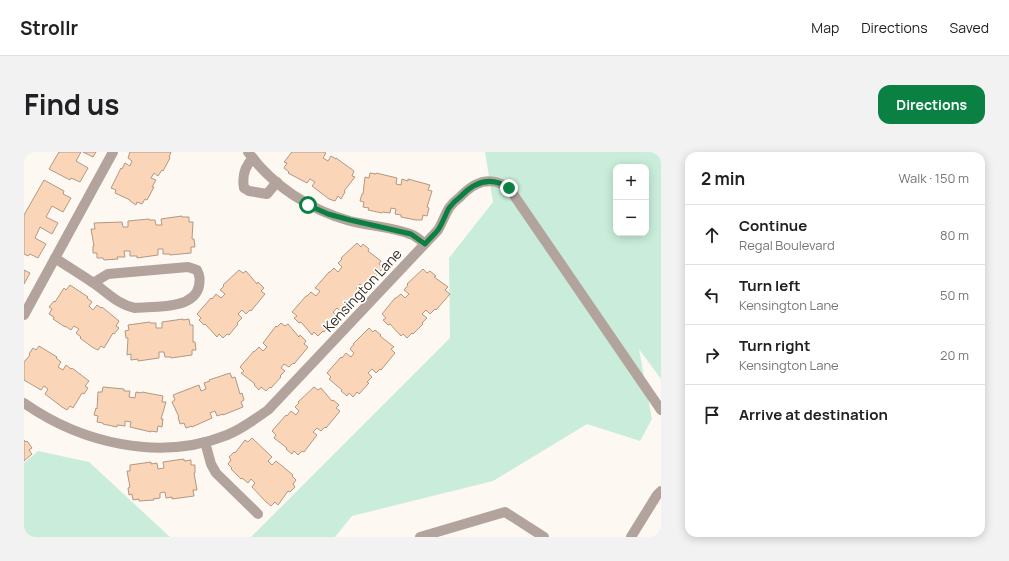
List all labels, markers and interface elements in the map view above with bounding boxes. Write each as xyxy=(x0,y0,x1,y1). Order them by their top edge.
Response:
text: Strollr xyxy=(20,15,78,41)
text: Map xyxy=(811,18,839,37)
text: Directions xyxy=(861,18,928,37)
text: Saved xyxy=(950,18,989,37)
text: Find us xyxy=(24,85,119,123)
button: Directions xyxy=(878,85,985,124)
map controls xyxy=(613,164,649,236)
button: + xyxy=(613,164,649,200)
text: 2 min xyxy=(701,167,745,190)
text: Walk · 150 m xyxy=(898,169,969,187)
route end xyxy=(500,179,518,197)
route start xyxy=(299,196,317,214)
button: − xyxy=(613,200,649,236)
text: Continue xyxy=(739,215,807,236)
icon: ahead xyxy=(701,224,723,246)
text: 80 m xyxy=(940,226,969,244)
text: Regal Boulevard xyxy=(739,236,835,254)
street label: Kensington Lane xyxy=(318,244,406,336)
text: Turn left xyxy=(739,275,801,296)
icon: left xyxy=(701,284,723,306)
text: 50 m xyxy=(940,286,969,304)
text: Kensington Lane xyxy=(739,296,839,314)
text: Turn right xyxy=(739,335,810,356)
icon: right xyxy=(701,344,723,366)
text: 20 m xyxy=(940,346,969,364)
text: Kensington Lane xyxy=(739,356,839,374)
icon: arrive xyxy=(701,404,723,426)
text: Arrive at destination xyxy=(739,404,888,425)

